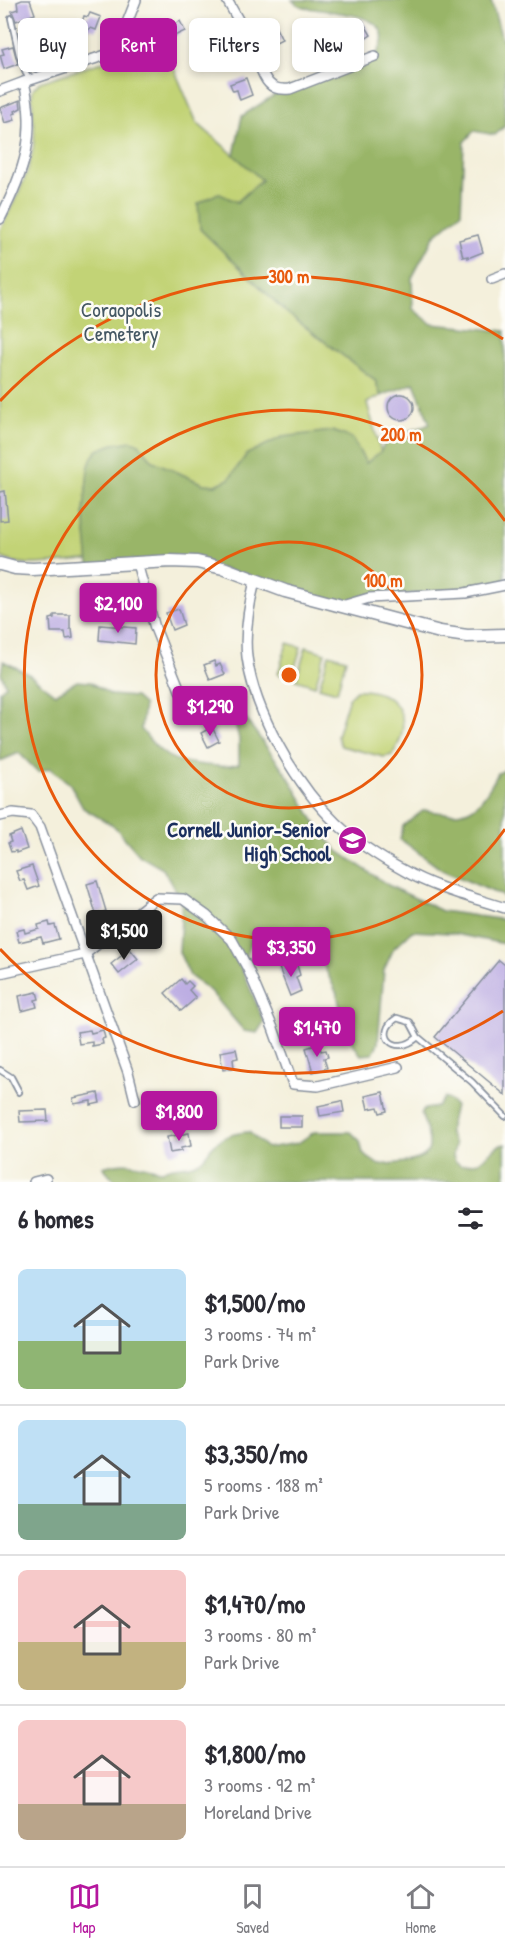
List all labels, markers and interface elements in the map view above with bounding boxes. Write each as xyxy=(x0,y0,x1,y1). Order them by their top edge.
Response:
chip: Buy xyxy=(18,18,88,72)
chip: Rent xyxy=(100,18,177,72)
chip: Filters xyxy=(189,18,280,72)
chip: New xyxy=(292,18,364,72)
text: 300 m xyxy=(269,264,309,289)
park label: Coraopolis Cemetery xyxy=(81,295,161,348)
text: 200 m xyxy=(381,422,421,447)
text: 100 m xyxy=(363,568,403,593)
pin: $2,100 xyxy=(69,583,167,634)
text: $2,100 xyxy=(94,589,142,616)
centre of rings xyxy=(279,665,299,685)
pin: $1,290 xyxy=(161,686,259,737)
text: $1,290 xyxy=(186,692,234,719)
place label: Cornell Junior-Senior High School xyxy=(167,815,332,869)
school or university icon: Cornell Junior-Senior High School xyxy=(336,825,368,857)
pin: $1,500 xyxy=(75,910,173,961)
text: $1,500 xyxy=(100,916,148,943)
pin: $3,350 xyxy=(242,927,340,978)
text: $3,350 xyxy=(266,933,316,960)
pin: $1,470 xyxy=(268,1007,366,1058)
text: $1,470 xyxy=(293,1013,341,1040)
pin: $1,800 xyxy=(130,1091,228,1142)
text: $1,800 xyxy=(155,1097,203,1124)
text: 6 homes xyxy=(18,1201,94,1236)
icon: filters xyxy=(454,1202,487,1235)
text: $1,500/mo xyxy=(204,1285,305,1320)
icon: home xyxy=(66,1293,138,1365)
text: 3 rooms · 74 m² xyxy=(204,1320,316,1347)
text: Park Drive xyxy=(204,1347,280,1374)
text: $3,350/mo xyxy=(204,1436,308,1471)
icon: home xyxy=(66,1444,138,1516)
text: 5 rooms · 188 m² xyxy=(204,1471,323,1498)
text: Park Drive xyxy=(204,1498,280,1525)
text: $1,470/mo xyxy=(204,1586,305,1621)
icon: home xyxy=(66,1594,138,1666)
text: 3 rooms · 80 m² xyxy=(204,1621,316,1648)
text: Park Drive xyxy=(204,1648,280,1675)
text: $1,800/mo xyxy=(204,1736,306,1771)
icon: home xyxy=(66,1744,138,1816)
text: 3 rooms · 92 m² xyxy=(204,1771,315,1798)
text: Moreland Drive xyxy=(204,1798,312,1825)
tab: Map xyxy=(68,1880,101,1938)
tab: Saved xyxy=(236,1880,269,1938)
tab: Home xyxy=(404,1880,437,1938)

